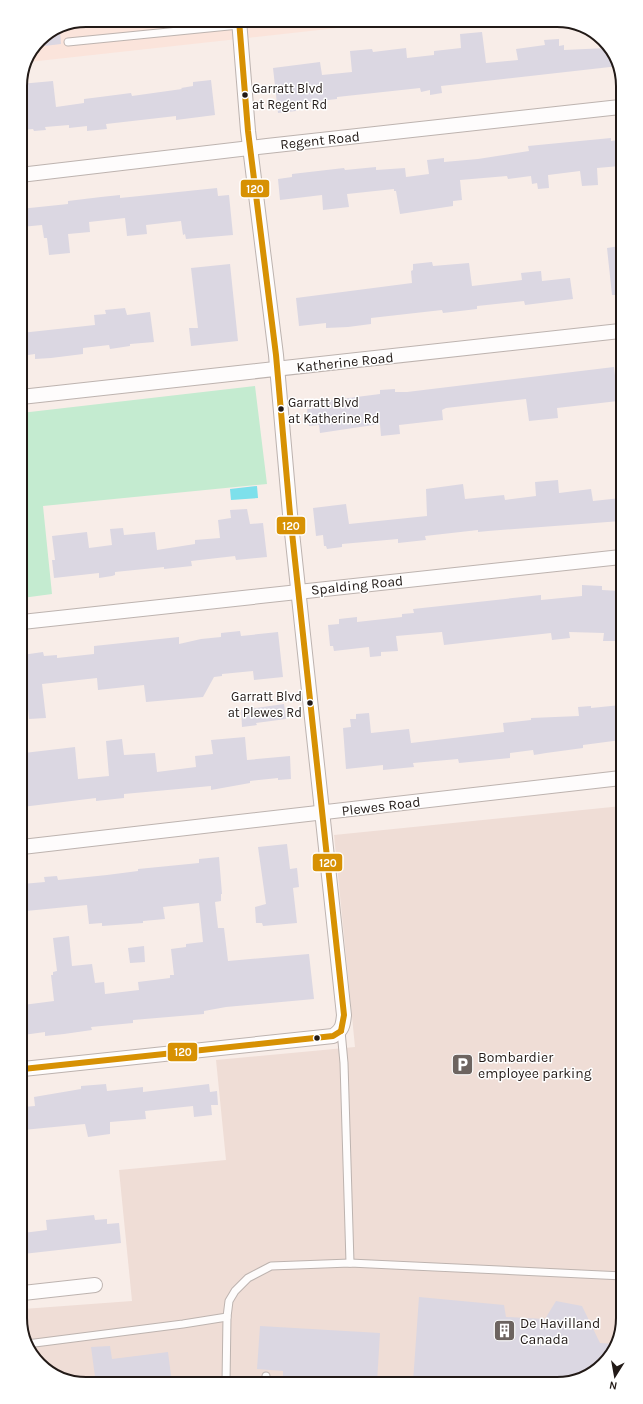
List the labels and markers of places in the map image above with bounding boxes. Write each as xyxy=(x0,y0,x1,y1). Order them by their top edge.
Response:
place label: Garratt Blvd at Regent Rd xyxy=(252,81,327,112)
marker: Garratt Blvd at Regent Rd xyxy=(240,90,250,100)
place label: Garratt Blvd at Katherine Rd xyxy=(288,395,379,426)
marker: Garratt Blvd at Katherine Rd xyxy=(276,404,286,414)
place label: Garratt Blvd at Plewes Rd xyxy=(228,689,302,720)
marker: Garratt Blvd at Plewes Rd xyxy=(305,698,315,708)
unlabelled marker xyxy=(312,1033,322,1043)
place label: Bombardier employee parking xyxy=(478,1049,592,1082)
parking icon: Bombardier employee parking xyxy=(449,1052,475,1078)
place label: De Havilland Canada xyxy=(520,1315,600,1348)
building icon: De Havilland Canada xyxy=(492,1318,518,1344)

